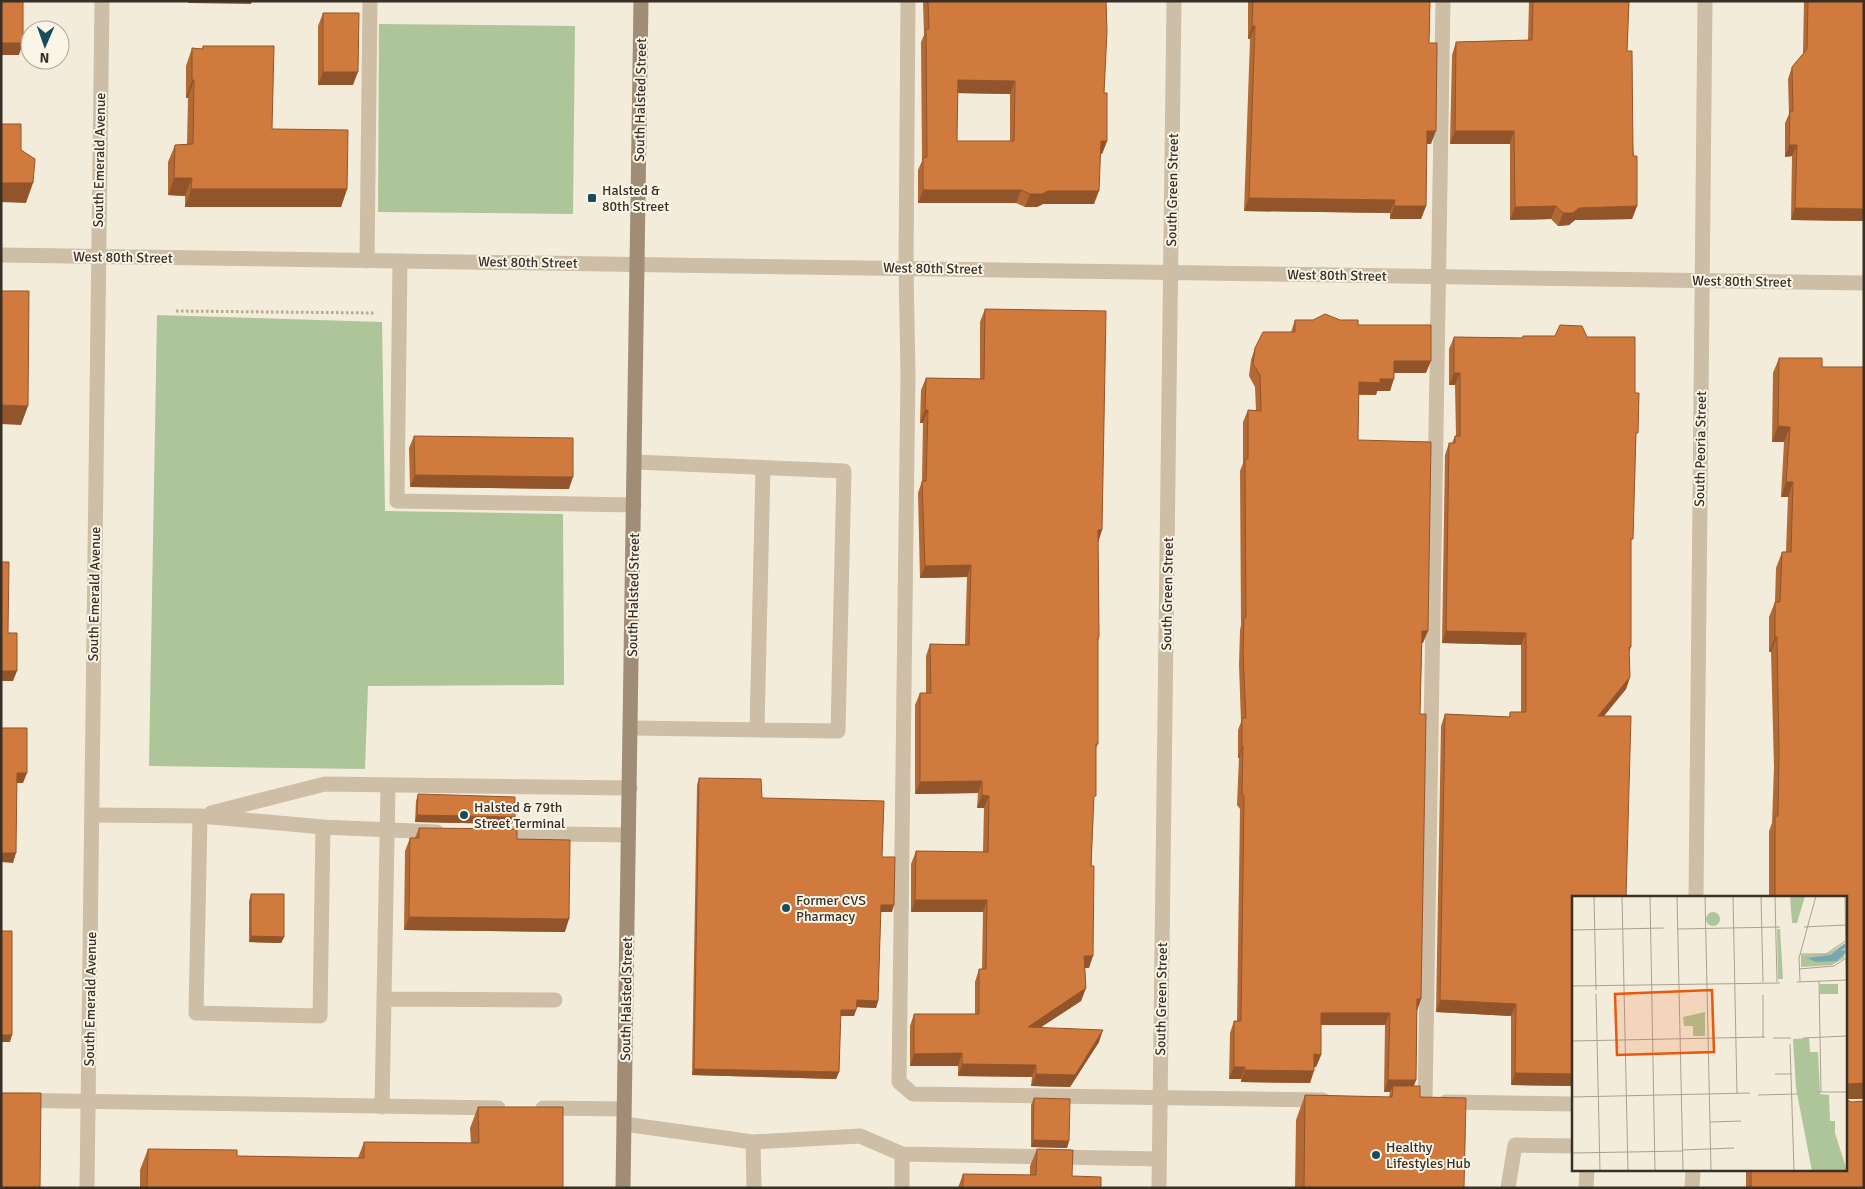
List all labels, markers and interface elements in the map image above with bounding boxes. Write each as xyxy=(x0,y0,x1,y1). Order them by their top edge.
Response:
north arrow xyxy=(20,20,70,70)
street label: South Halsted Street xyxy=(631,38,650,162)
text: N xyxy=(39,49,50,66)
street label: South Emerald Avenue xyxy=(90,92,109,228)
street label: South Green Street xyxy=(1163,133,1182,247)
place label: Halsted & 80th Street xyxy=(602,182,669,215)
marker: Halsted & 80th Street xyxy=(586,192,598,204)
street label: West 80th Street xyxy=(73,248,173,267)
street label: West 80th Street xyxy=(478,253,578,272)
street label: West 80th Street xyxy=(883,259,983,278)
street label: West 80th Street xyxy=(1287,266,1387,285)
street label: West 80th Street xyxy=(1692,272,1792,291)
street label: South Peoria Street xyxy=(1691,391,1710,507)
street label: South Emerald Avenue xyxy=(85,526,104,662)
street label: South Halsted Street xyxy=(624,533,643,657)
street label: South Green Street xyxy=(1158,537,1177,651)
place label: Halsted & 79th Street Terminal xyxy=(474,799,565,832)
marker: Halsted & 79th Street Terminal xyxy=(458,809,470,821)
place label: Former CVS Pharmacy xyxy=(796,892,866,925)
inset map xyxy=(1572,896,1848,1172)
marker: Former CVS Pharmacy xyxy=(780,902,792,914)
street label: South Emerald Avenue xyxy=(81,931,100,1067)
street label: South Halsted Street xyxy=(617,937,636,1061)
street label: South Green Street xyxy=(1152,942,1171,1056)
place label: Healthy Lifestyles Hub xyxy=(1386,1139,1471,1172)
marker: Healthy Lifestyles Hub xyxy=(1370,1149,1382,1161)

